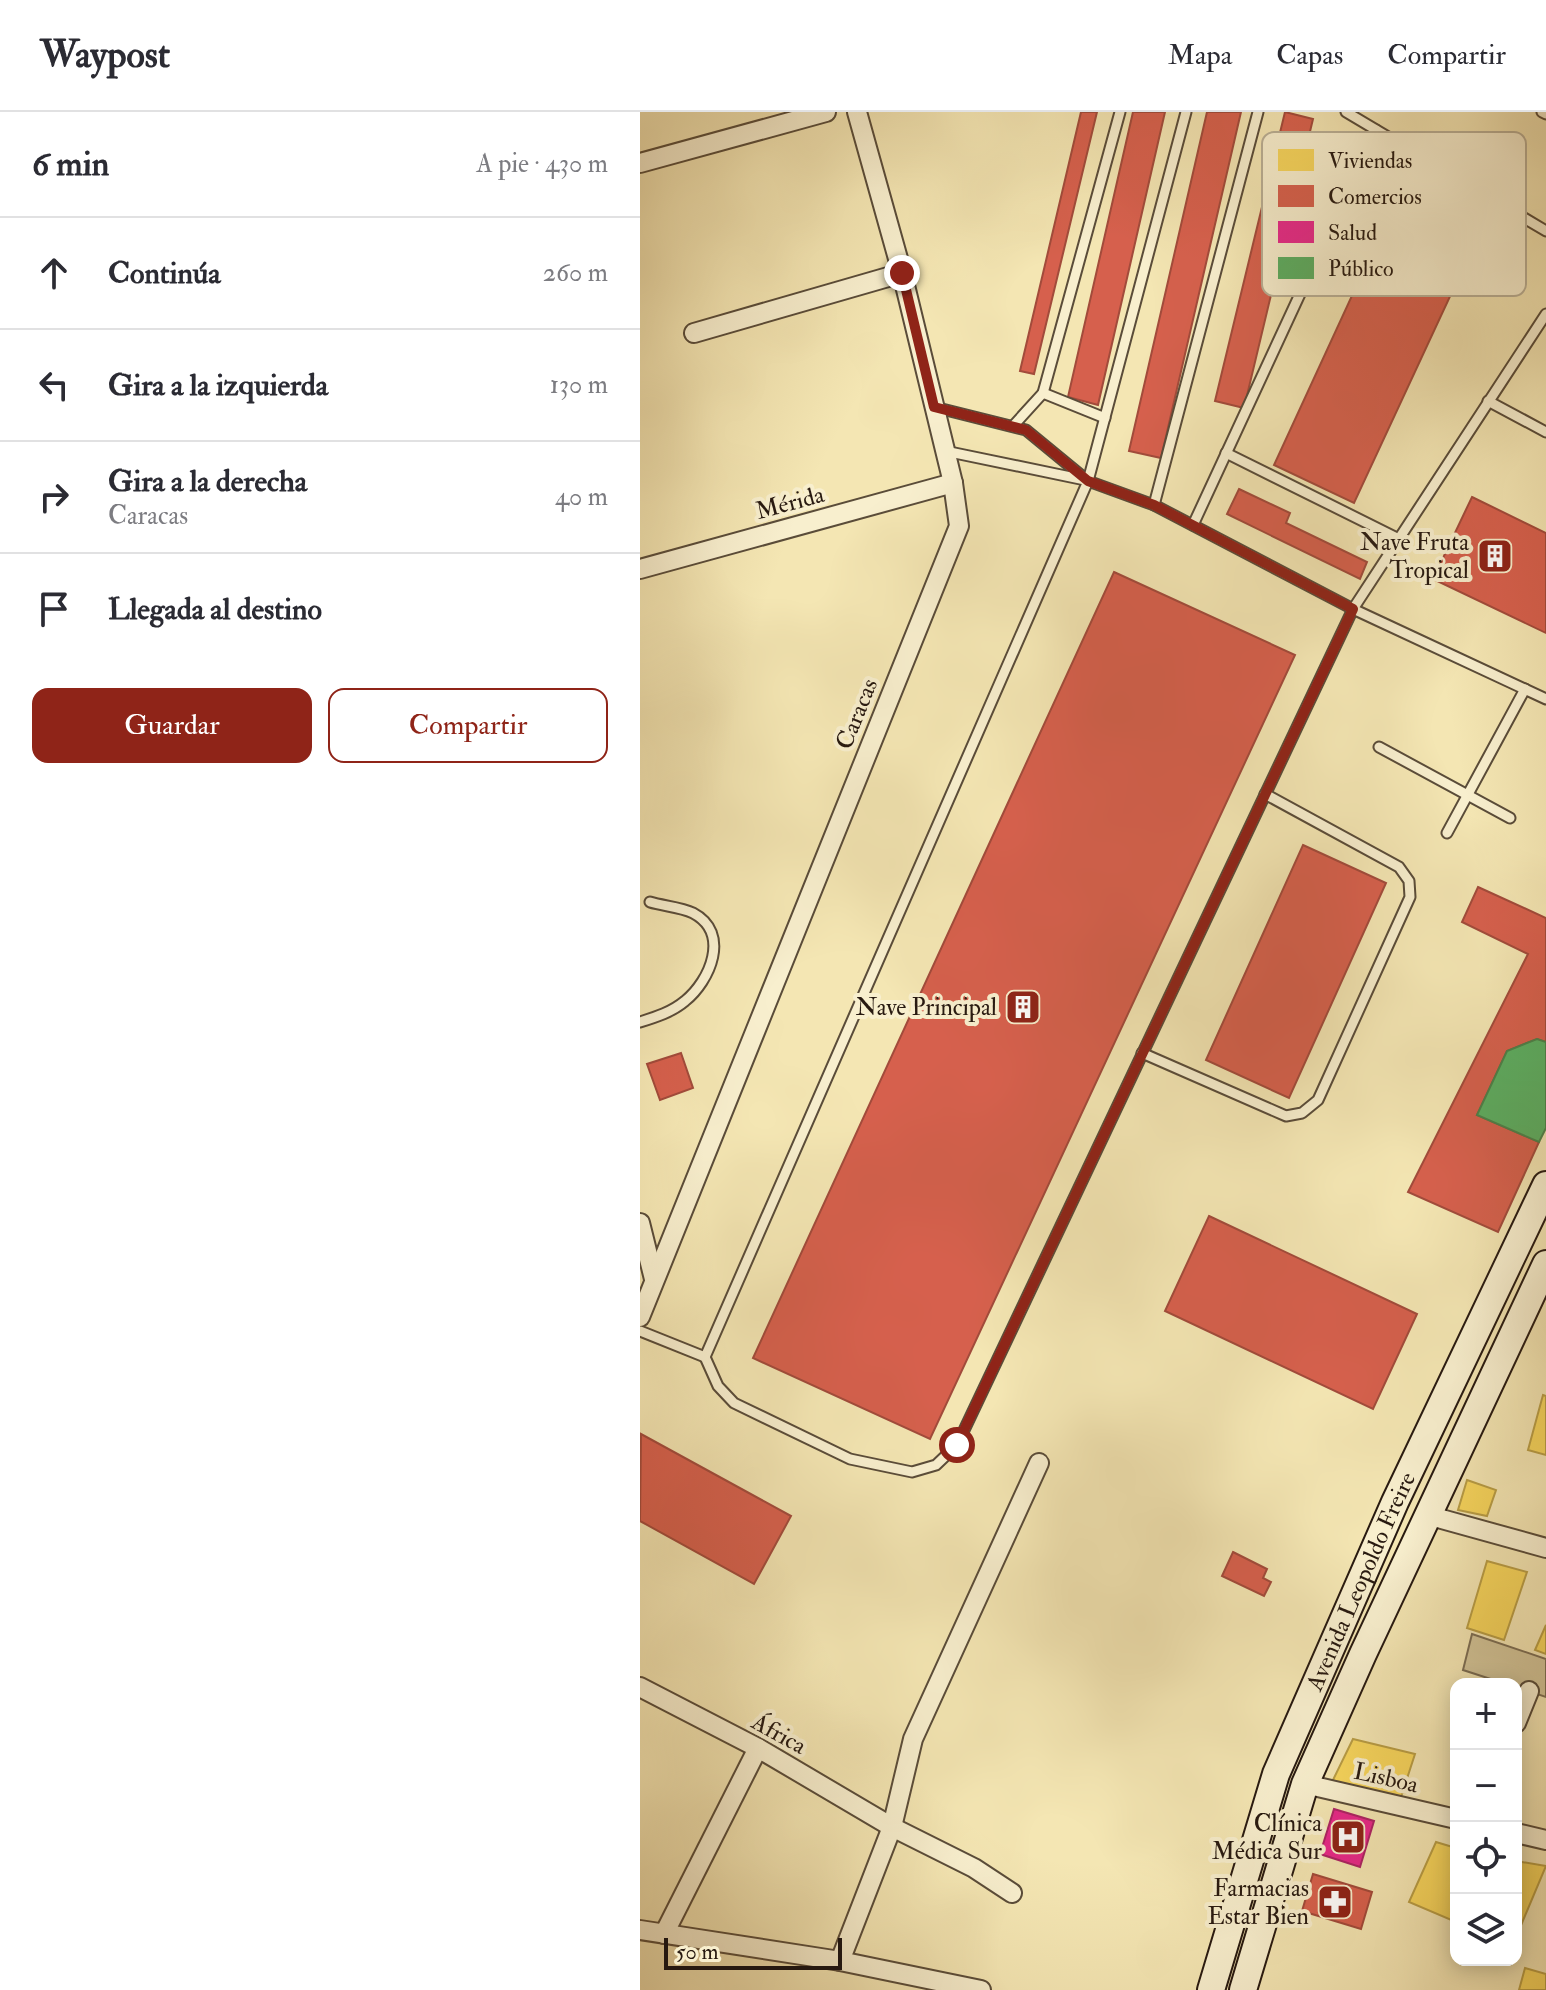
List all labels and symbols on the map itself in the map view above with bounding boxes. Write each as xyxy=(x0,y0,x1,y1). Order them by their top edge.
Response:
legend xyxy=(1262,132,1526,296)
text: Viviendas xyxy=(1328,147,1412,175)
text: Comercios xyxy=(1328,183,1422,211)
text: Salud xyxy=(1328,219,1377,247)
route end xyxy=(884,255,920,291)
text: Público xyxy=(1328,255,1394,283)
street label: Mérida xyxy=(752,479,829,527)
place label: Nave Fruta Tropical xyxy=(1360,527,1470,586)
building icon: Nave Fruta Tropical xyxy=(1476,537,1514,575)
street label: Caracas xyxy=(829,674,885,754)
building icon: Nave Principal xyxy=(1004,988,1042,1026)
place label: Nave Principal xyxy=(856,992,997,1023)
route start xyxy=(939,1427,975,1463)
street label: Avenida Leopoldo Freire xyxy=(1298,1467,1423,1696)
street label: África xyxy=(745,1705,813,1762)
street label: Lisboa xyxy=(1351,1756,1422,1801)
place label: Clínica Médica Sur xyxy=(1212,1808,1323,1867)
hospital icon: Clínica Médica Sur xyxy=(1329,1818,1367,1856)
place label: Farmacias Estar Bien xyxy=(1208,1873,1309,1932)
pharmacy icon: Farmacias Estar Bien xyxy=(1316,1883,1354,1921)
scale bar xyxy=(664,1934,842,1970)

